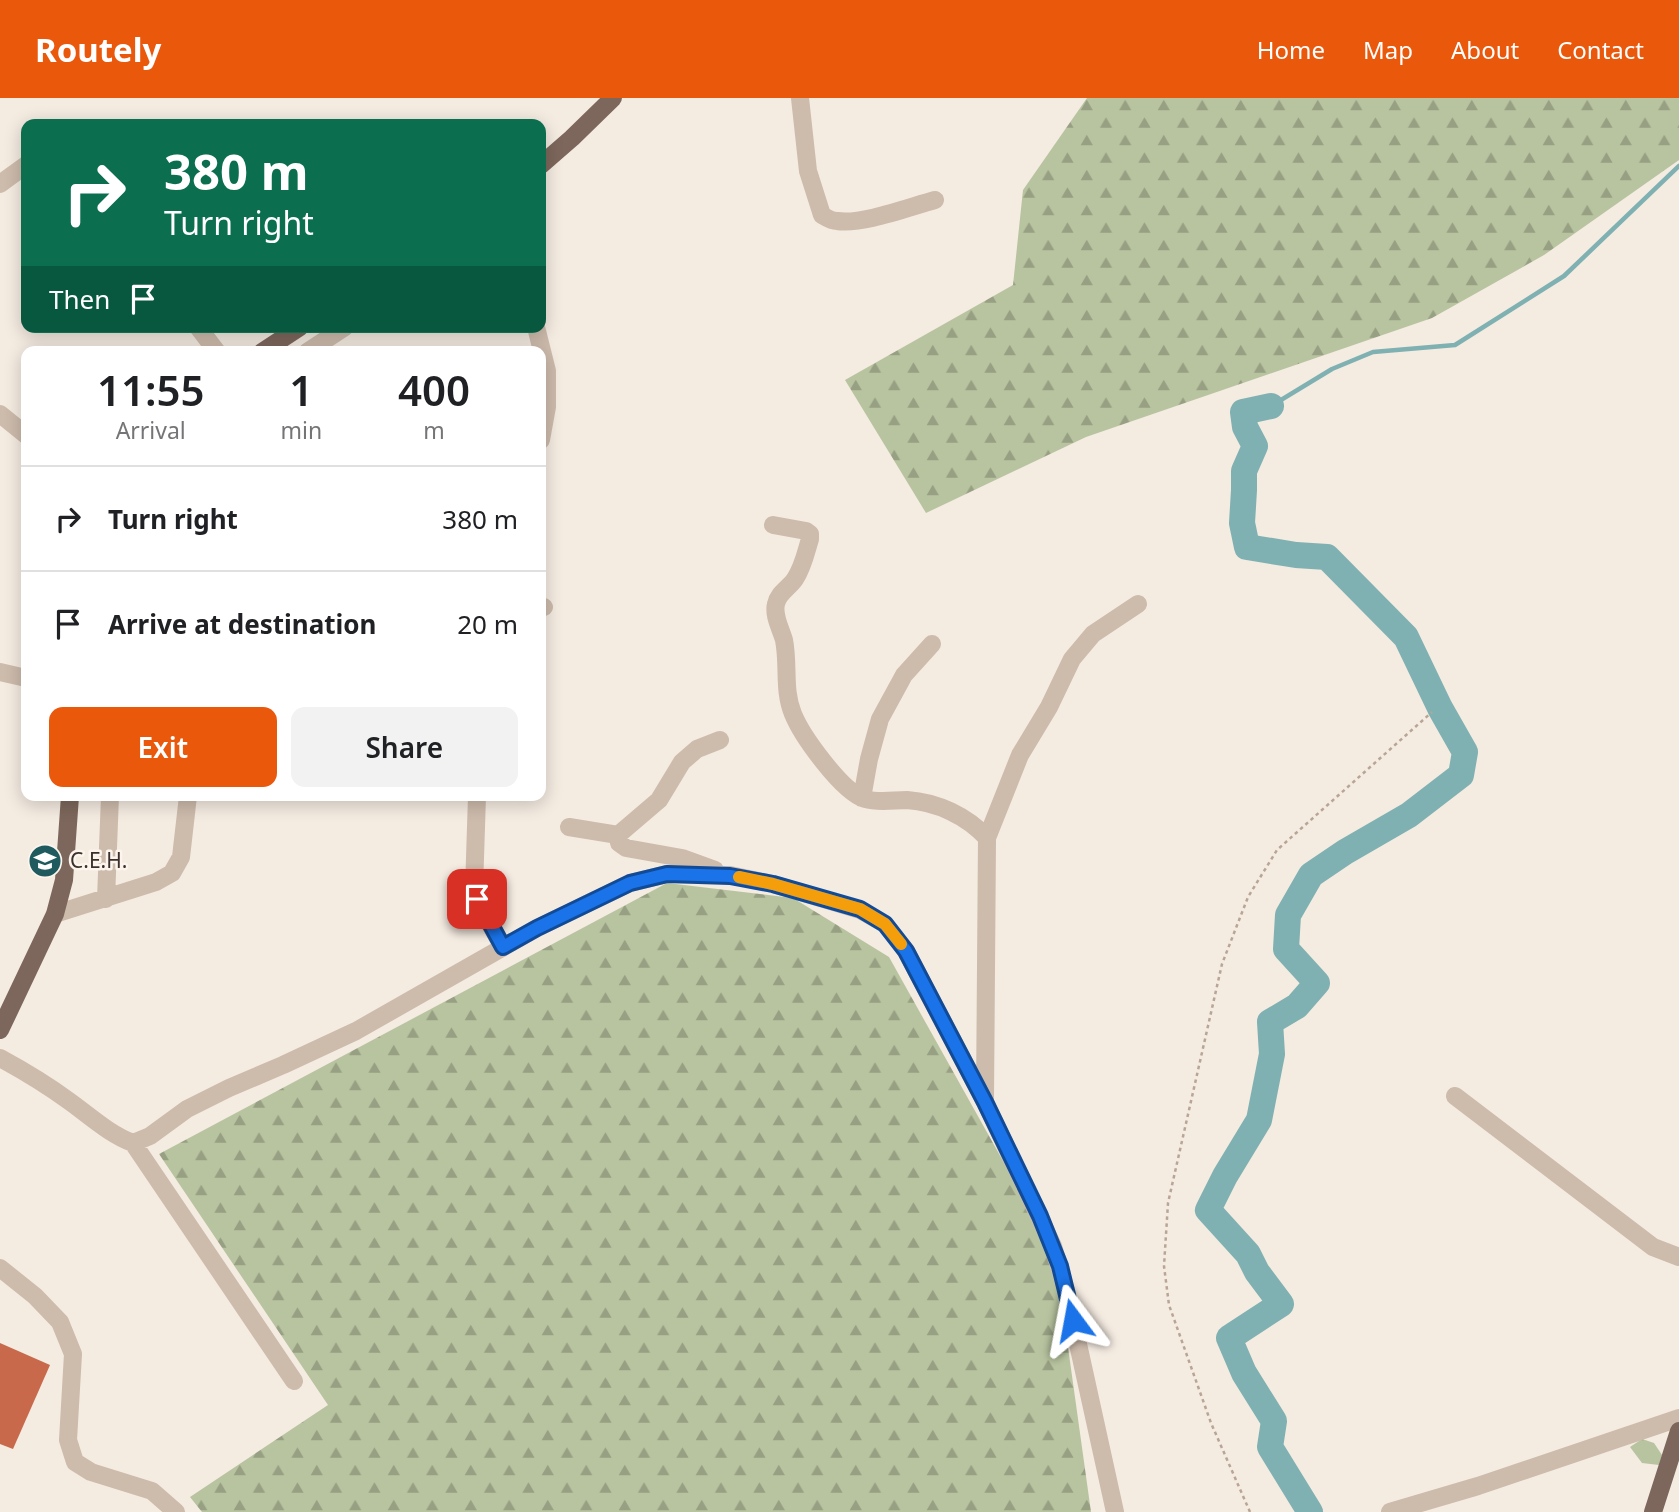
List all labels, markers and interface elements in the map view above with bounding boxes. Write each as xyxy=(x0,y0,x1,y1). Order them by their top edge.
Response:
text: Routely xyxy=(35,27,161,72)
text: Home xyxy=(1257,33,1325,66)
text: Map xyxy=(1363,33,1413,66)
text: About xyxy=(1451,33,1519,66)
text: Contact xyxy=(1557,33,1644,66)
text: 380 m xyxy=(164,138,309,204)
icon: right xyxy=(49,147,140,238)
text: Turn right xyxy=(164,201,314,244)
icon: arrive xyxy=(124,280,162,318)
text: Then xyxy=(49,281,110,317)
text: 11:55 xyxy=(97,361,205,418)
text: 1 xyxy=(289,361,313,418)
text: 400 xyxy=(398,361,470,418)
text: Arrival xyxy=(116,414,186,446)
text: min xyxy=(280,414,322,446)
text: m xyxy=(423,414,445,446)
icon: right xyxy=(49,500,87,538)
text: Turn right xyxy=(108,501,238,537)
text: 380 m xyxy=(442,501,518,537)
icon: arrive xyxy=(49,605,87,643)
text: Arrive at destination xyxy=(108,606,377,642)
text: 20 m xyxy=(457,606,518,642)
button: Exit xyxy=(49,707,277,787)
button: Share xyxy=(291,707,518,787)
school or university icon: C.E.H. xyxy=(26,842,64,880)
place label: C.E.H. xyxy=(70,846,127,874)
pin xyxy=(447,869,507,929)
icon: arrive xyxy=(458,880,496,918)
position arrow xyxy=(1036,1283,1110,1357)

